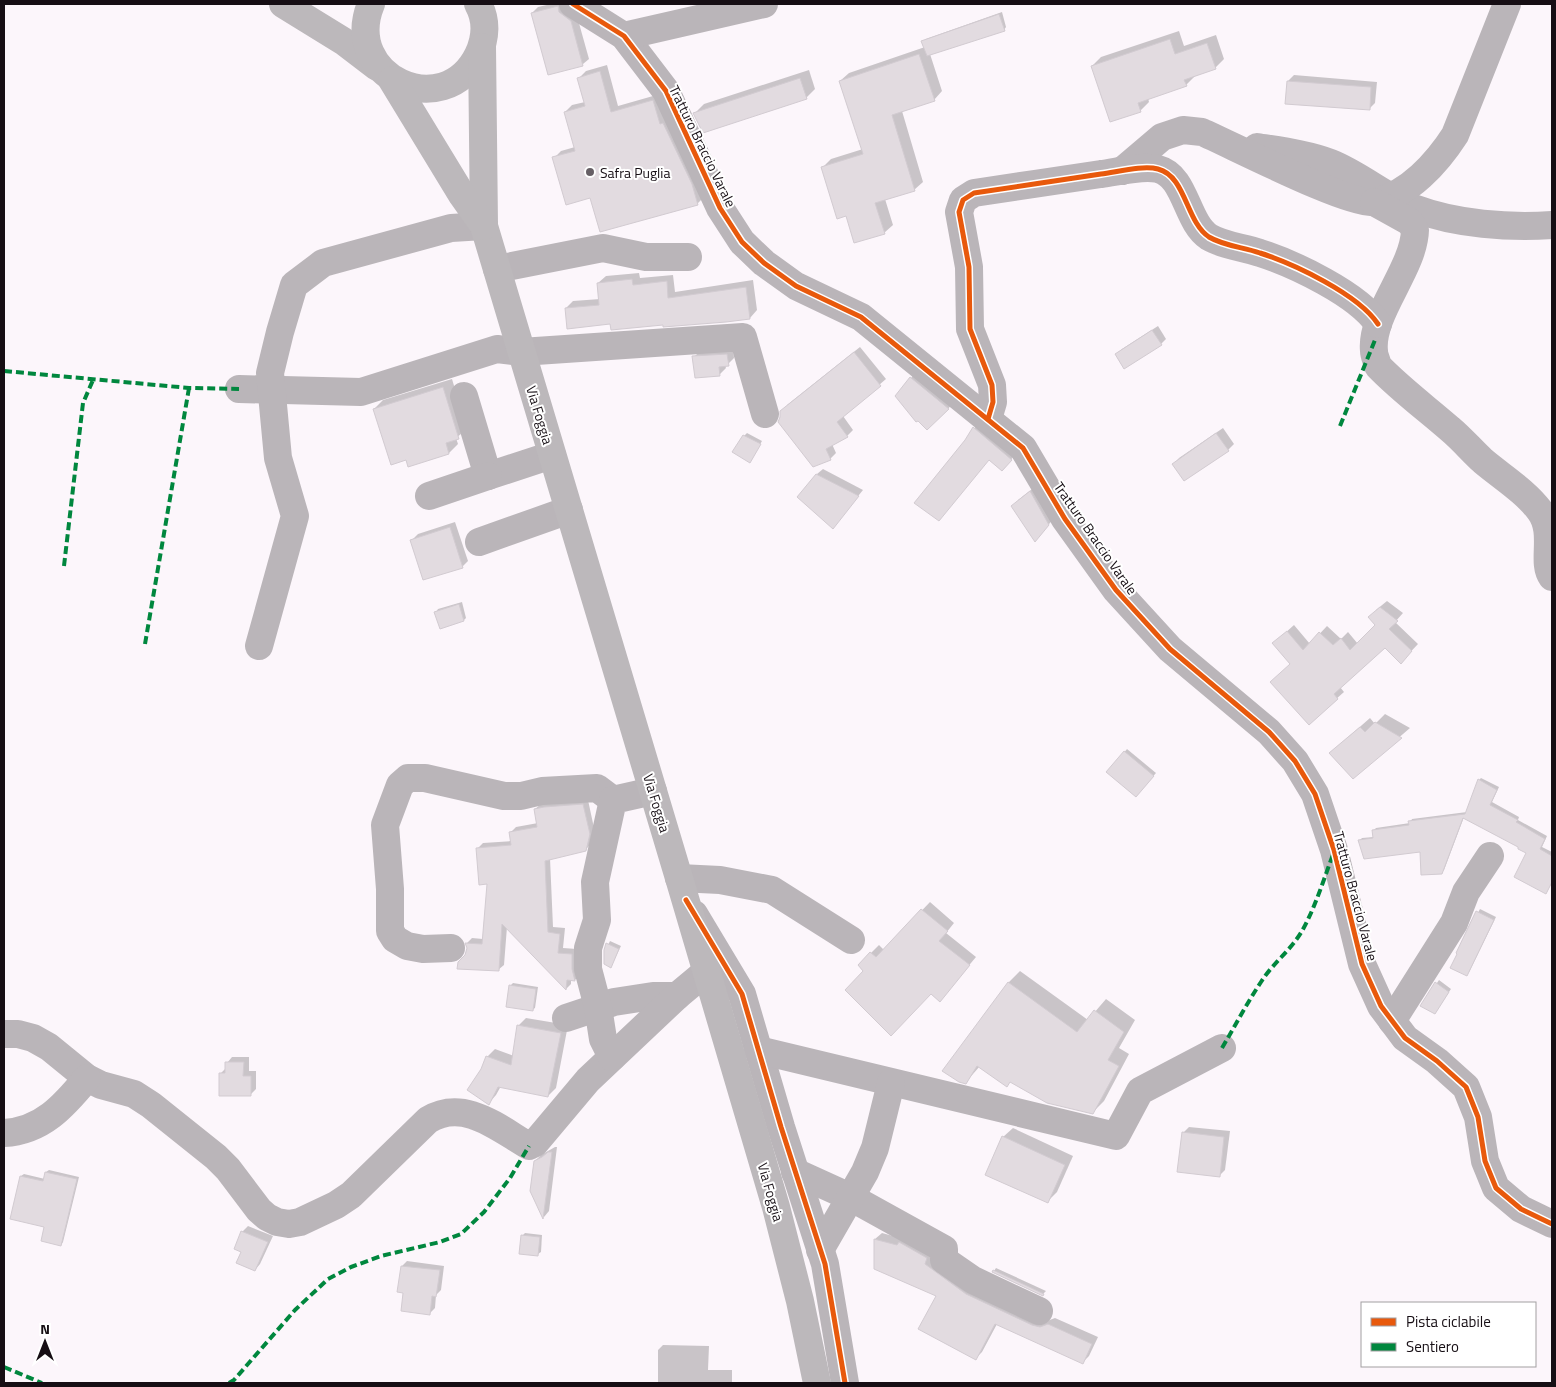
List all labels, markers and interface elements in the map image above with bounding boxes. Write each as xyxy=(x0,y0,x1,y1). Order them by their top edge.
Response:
street label: Tratturo Braccio Varale xyxy=(664,81,742,211)
place label: Safra Puglia xyxy=(600,162,670,183)
marker: Safra Puglia xyxy=(584,166,596,178)
street label: Via Foggia xyxy=(521,383,559,447)
street label: Tratturo Braccio Varale xyxy=(1049,477,1143,599)
street label: Via Foggia xyxy=(638,771,676,835)
street label: Tratturo Braccio Varale xyxy=(1329,829,1383,963)
street label: Via Foggia xyxy=(753,1160,789,1224)
legend xyxy=(1361,1302,1536,1367)
text: Pista ciclabile xyxy=(1406,1310,1491,1333)
north arrow xyxy=(20,1317,70,1367)
text: N xyxy=(40,1318,50,1339)
text: Sentiero xyxy=(1406,1335,1459,1358)

